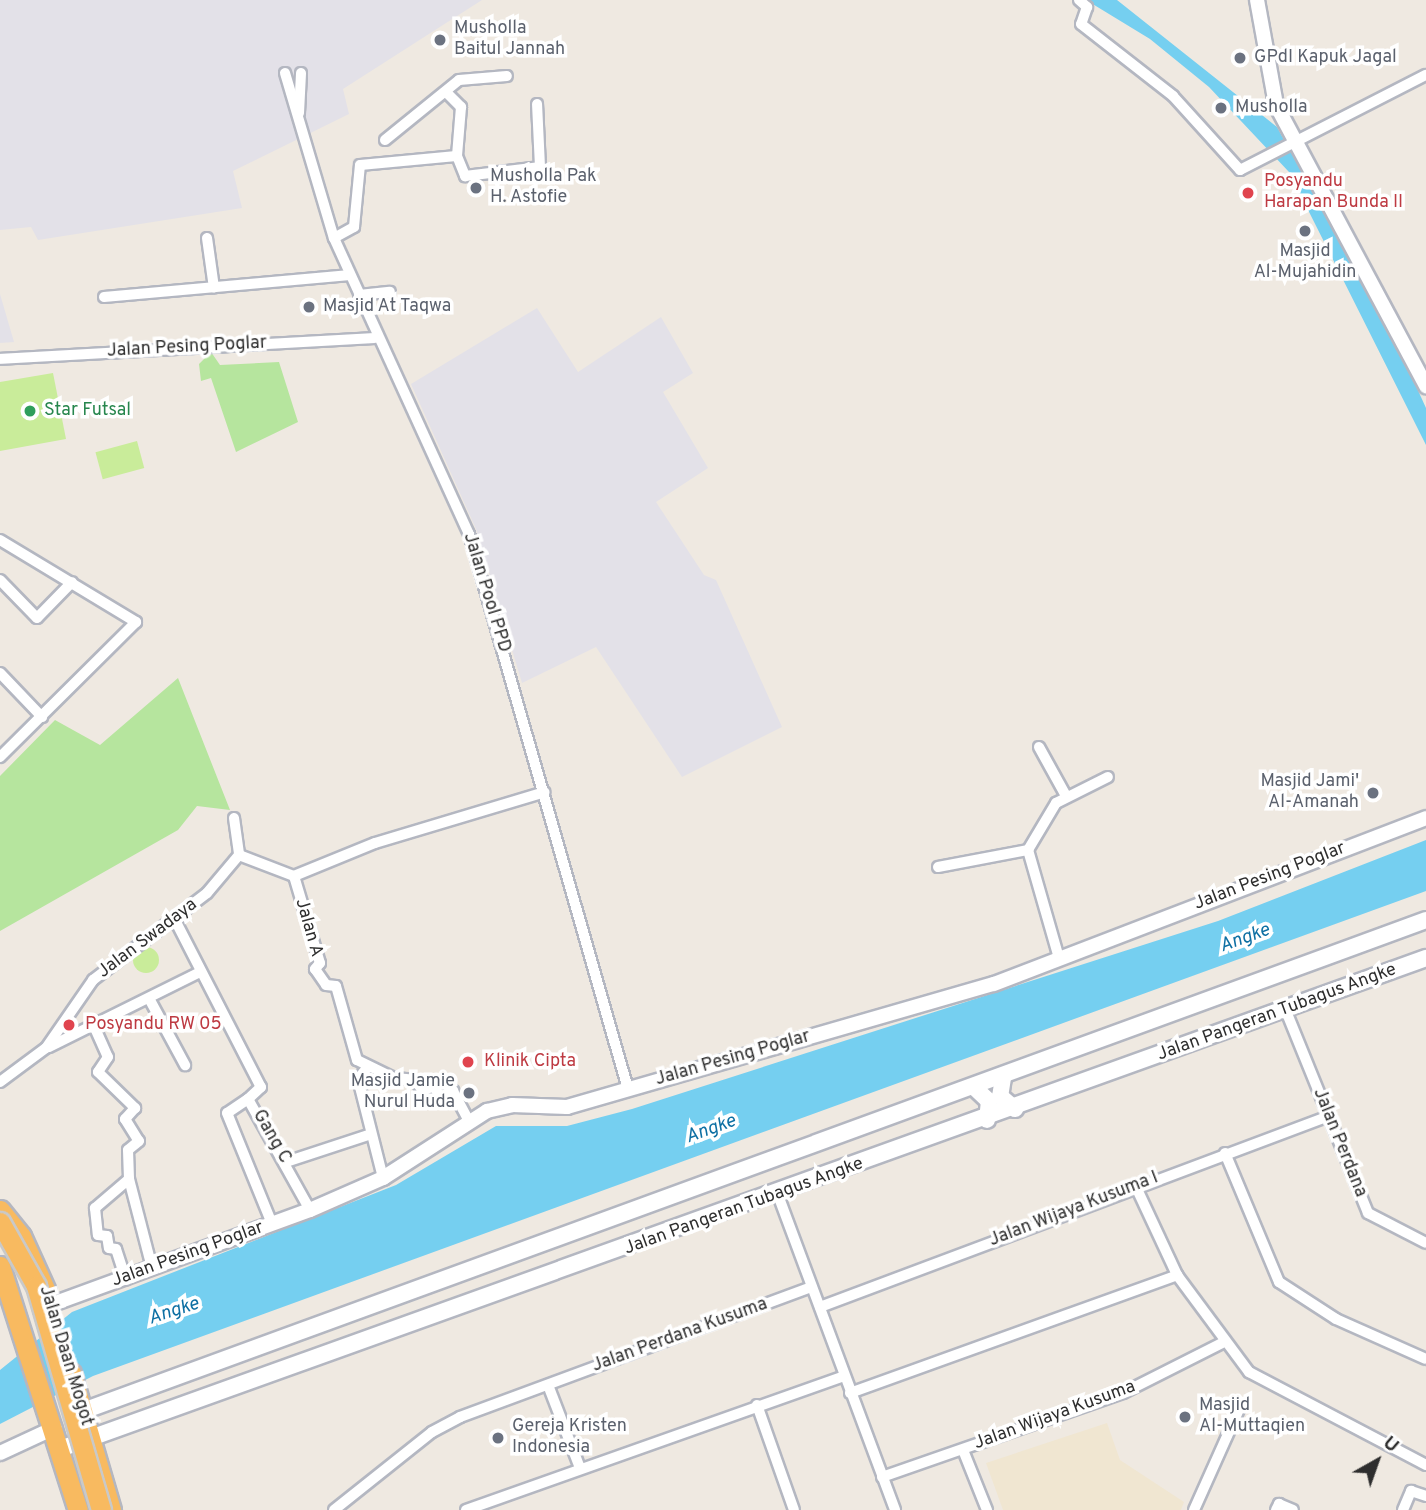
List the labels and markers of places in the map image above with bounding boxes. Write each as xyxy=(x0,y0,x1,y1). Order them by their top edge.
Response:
place label: Musholla Baitul Jannah xyxy=(454,19,565,61)
marker: Musholla Baitul Jannah xyxy=(432,32,448,48)
place label: GPdI Kapuk Jagal xyxy=(1254,47,1397,69)
marker: GPdI Kapuk Jagal xyxy=(1232,50,1248,66)
place label: Musholla xyxy=(1235,97,1307,119)
marker: Musholla xyxy=(1213,100,1229,116)
place label: Musholla Pak H. Astofie xyxy=(490,167,597,210)
place label: Posyandu Harapan Bunda II xyxy=(1264,172,1403,214)
marker: Musholla Pak H. Astofie xyxy=(468,180,484,196)
marker: Posyandu Harapan Bunda II xyxy=(1238,183,1258,203)
marker: Masjid Al-Mujahidin xyxy=(1297,223,1313,239)
place label: Masjid Al-Mujahidin xyxy=(1254,242,1356,284)
place label: Masjid At Taqwa xyxy=(323,296,453,318)
marker: Masjid At Taqwa xyxy=(301,299,317,315)
place label: Star Futsal xyxy=(44,400,131,422)
marker: Star Futsal xyxy=(22,403,38,419)
place label: Masjid Jami' Al-Amanah xyxy=(1260,772,1359,814)
marker: Masjid Jami' Al-Amanah xyxy=(1365,785,1381,801)
place label: Posyandu RW 05 xyxy=(85,1014,222,1036)
marker: Posyandu RW 05 xyxy=(59,1015,79,1035)
place label: Klinik Cipta xyxy=(484,1051,576,1073)
marker: Klinik Cipta xyxy=(458,1052,478,1072)
place label: Masjid Jamie Nurul Huda xyxy=(351,1072,455,1114)
marker: Masjid Jamie Nurul Huda xyxy=(461,1085,477,1101)
place label: Masjid Al-Muttaqien xyxy=(1199,1396,1305,1438)
marker: Masjid Al-Muttaqien xyxy=(1177,1409,1193,1425)
place label: Gereja Kristen Indonesia xyxy=(512,1417,627,1460)
marker: Gereja Kristen Indonesia xyxy=(490,1430,506,1446)

